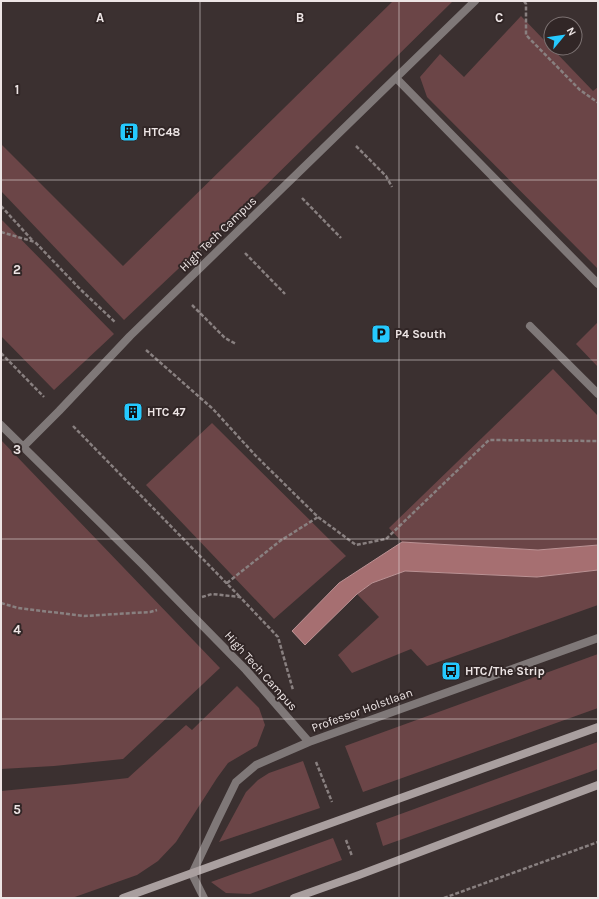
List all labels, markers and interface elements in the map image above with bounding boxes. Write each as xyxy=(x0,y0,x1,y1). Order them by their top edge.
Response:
text: A xyxy=(96,10,104,25)
text: B xyxy=(296,10,304,25)
text: C xyxy=(495,10,503,25)
north arrow xyxy=(543,16,583,56)
text: N xyxy=(564,25,579,38)
text: 1 xyxy=(15,82,19,97)
building icon: HTC48 xyxy=(118,121,140,143)
place label: HTC48 xyxy=(143,125,181,139)
street label: High Tech Campus xyxy=(177,194,259,274)
text: 2 xyxy=(13,262,21,277)
parking icon: P4 South xyxy=(370,323,392,345)
place label: P4 South xyxy=(395,327,446,341)
building icon: HTC 47 xyxy=(122,401,144,423)
place label: HTC 47 xyxy=(147,405,186,419)
text: 3 xyxy=(13,442,21,457)
text: 4 xyxy=(13,622,21,637)
street label: High Tech Campus xyxy=(222,628,300,714)
bus stop icon: HTC/The Strip xyxy=(440,660,462,682)
place label: HTC/The Strip xyxy=(465,664,545,678)
street label: Professor Holstlaan xyxy=(309,685,415,735)
text: 5 xyxy=(13,802,21,817)

